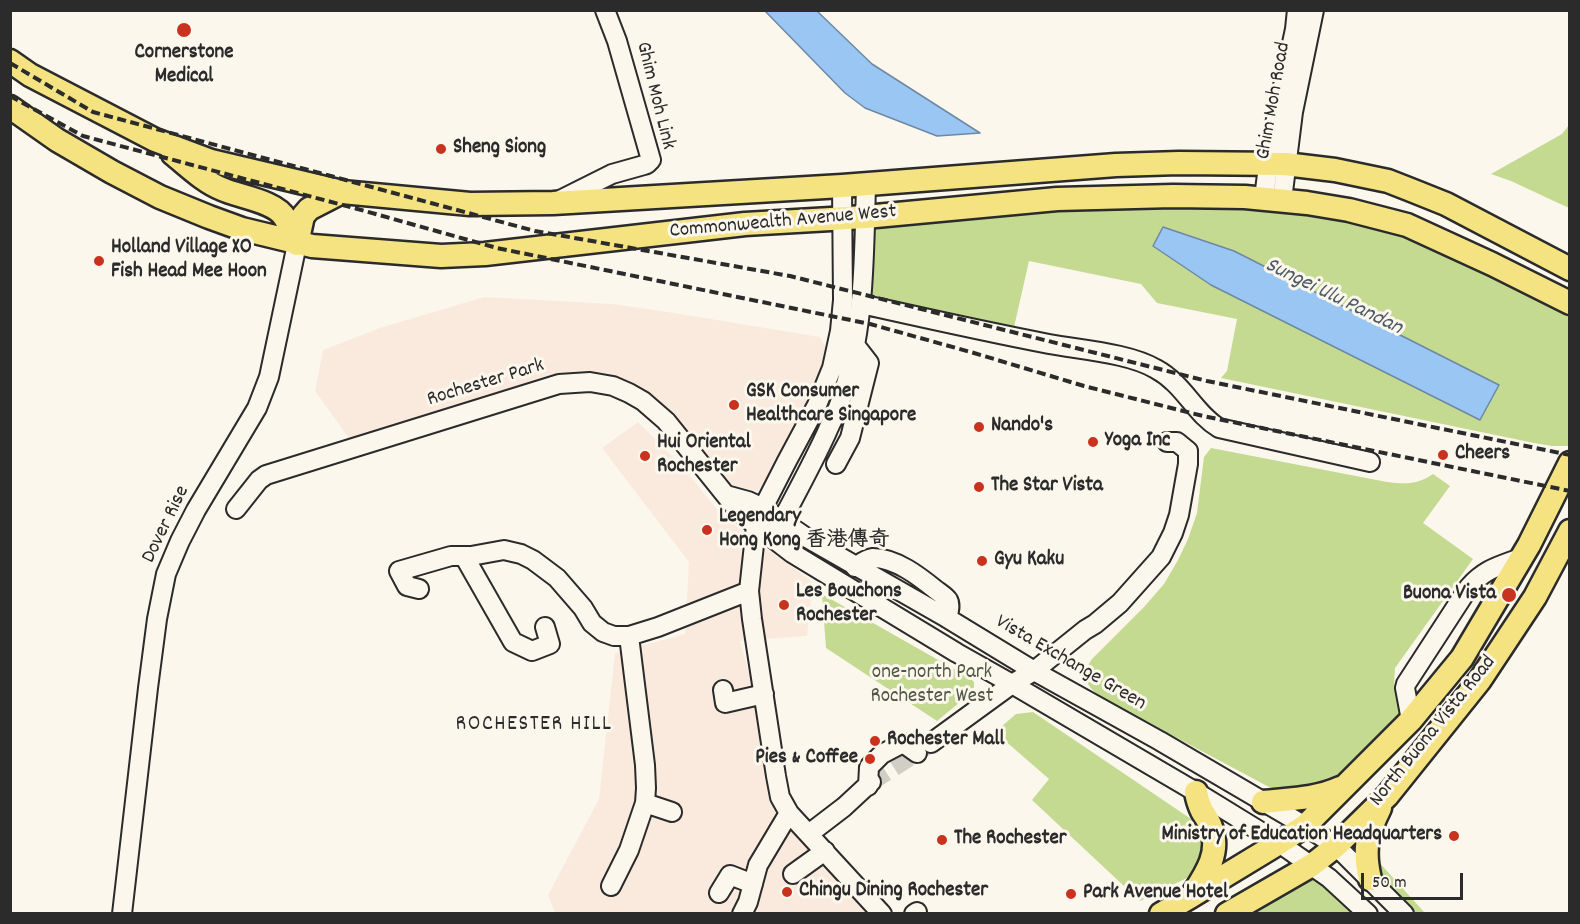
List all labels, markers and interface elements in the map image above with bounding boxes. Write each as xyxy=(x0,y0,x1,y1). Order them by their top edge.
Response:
marker: Cornerstone Medical xyxy=(175,21,193,39)
street label: Ghim Moh Link xyxy=(628,40,680,152)
street label: Ghim Moh Road xyxy=(1252,40,1298,162)
place label: Cornerstone Medical xyxy=(134,41,234,91)
place label: Sheng Siong xyxy=(453,136,546,162)
marker: Sheng Siong xyxy=(434,142,448,156)
street label: Commonwealth Avenue West xyxy=(669,201,897,245)
place label: Holland Village XO Fish Head Mee Hoon xyxy=(111,236,267,286)
water label: Sungei Ulu Pandan xyxy=(1260,253,1406,343)
marker: Holland Village XO Fish Head Mee Hoon xyxy=(92,254,106,268)
street label: Rochester Park xyxy=(424,354,548,414)
place label: GSK Consumer Healthcare Singapore xyxy=(746,380,916,430)
marker: GSK Consumer Healthcare Singapore xyxy=(727,398,741,412)
place label: Nando's xyxy=(991,414,1053,440)
marker: Nando's xyxy=(972,420,986,434)
place label: Yoga Inc xyxy=(1105,429,1171,455)
place label: Hui Oriental Rochester xyxy=(657,431,751,481)
marker: Yoga Inc xyxy=(1086,435,1100,449)
place label: Cheers xyxy=(1455,442,1510,468)
marker: Cheers xyxy=(1436,448,1450,462)
marker: Hui Oriental Rochester xyxy=(638,449,652,463)
place label: The Star Vista xyxy=(991,474,1103,500)
marker: The Star Vista xyxy=(972,480,986,494)
street label: Dover Rise xyxy=(137,482,197,568)
place label: Legendary Hong Kong 香港傳奇 xyxy=(719,505,890,555)
marker: Legendary Hong Kong 香港傳奇 xyxy=(700,523,714,537)
place label: Gyu Kaku xyxy=(994,548,1064,574)
marker: Gyu Kaku xyxy=(975,554,989,568)
place label: Les Bouchons Rochester xyxy=(796,580,902,630)
place label: Buona Vista xyxy=(1403,582,1496,608)
marker: Buona Vista xyxy=(1500,586,1518,604)
marker: Les Bouchons Rochester xyxy=(777,598,791,612)
street label: Vista Exchange Green xyxy=(990,611,1150,717)
street label: North Buona Vista Road xyxy=(1365,651,1503,813)
park label: one-north Park Rochester West xyxy=(870,661,994,711)
district label: ROCHESTER HILL xyxy=(456,713,612,739)
place label: Rochester Mall xyxy=(887,728,1004,754)
marker: Rochester Mall xyxy=(868,734,882,748)
place label: Pies & Coffee xyxy=(755,746,858,772)
marker: Pies & Coffee xyxy=(863,752,877,766)
place label: Ministry of Education Headquarters xyxy=(1162,823,1442,849)
place label: The Rochester xyxy=(954,827,1067,853)
marker: Ministry of Education Headquarters xyxy=(1447,829,1461,843)
marker: The Rochester xyxy=(935,833,949,847)
scale bar xyxy=(1364,861,1466,899)
text: 50 m xyxy=(1372,871,1407,896)
place label: Chingu Dining Rochester xyxy=(799,879,988,905)
place label: Park Avenue Hotel xyxy=(1083,881,1228,907)
marker: Chingu Dining Rochester xyxy=(780,885,794,899)
marker: Park Avenue Hotel xyxy=(1064,887,1078,901)

